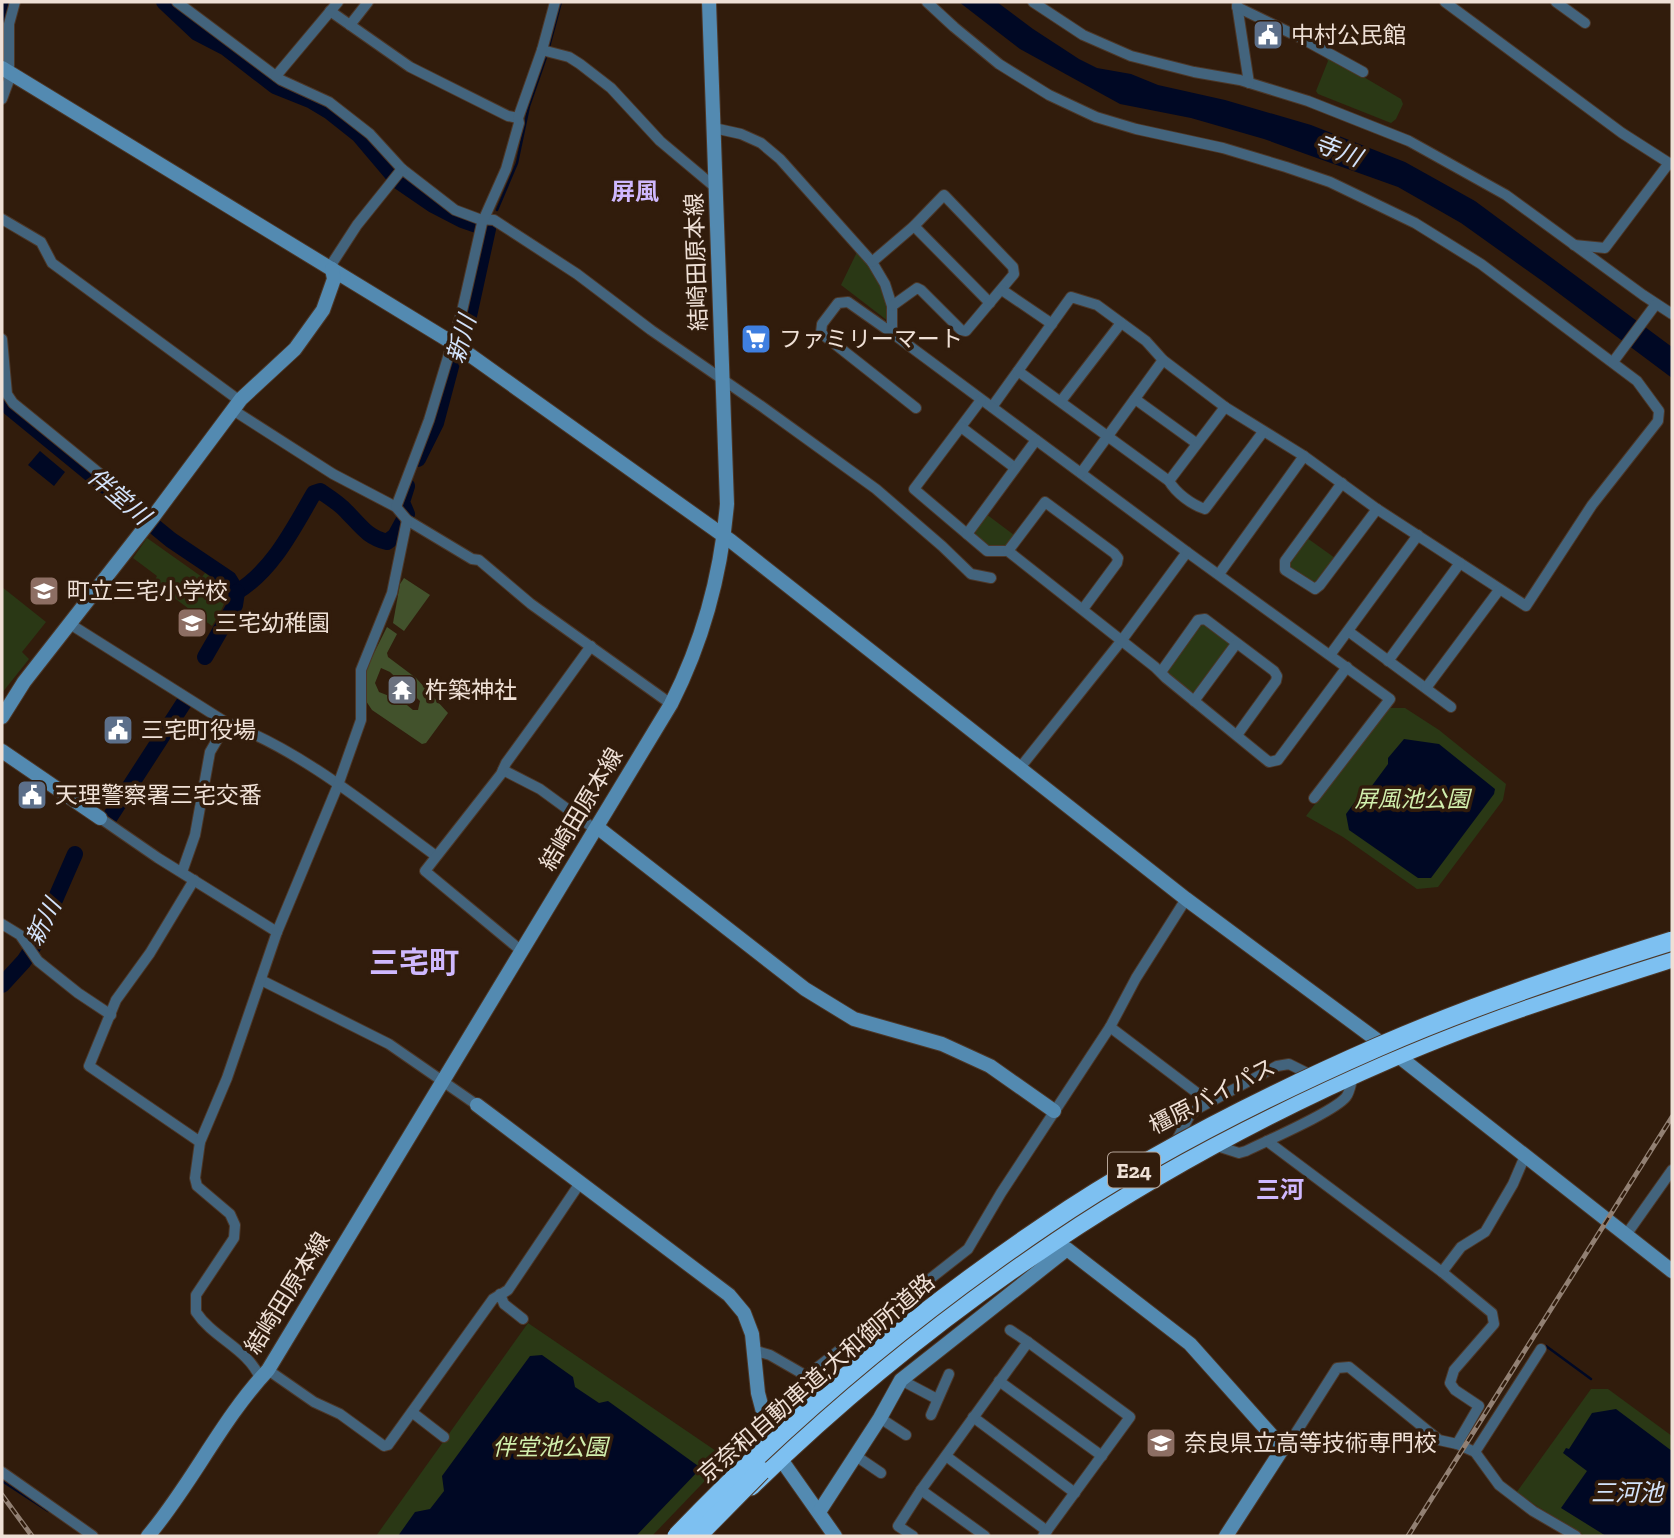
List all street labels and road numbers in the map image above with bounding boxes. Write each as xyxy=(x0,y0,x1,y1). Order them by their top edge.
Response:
street label: 結崎田原本線 xyxy=(680,193,712,331)
street label: 結崎田原本線 xyxy=(533,743,629,875)
street label: 橿原バイパス xyxy=(1144,1052,1280,1140)
road number: E24 xyxy=(1108,1152,1160,1188)
street label: 結崎田原本線 xyxy=(239,1227,335,1359)
street label: 京奈和自動車道;大和御所道路 xyxy=(692,1268,940,1488)

